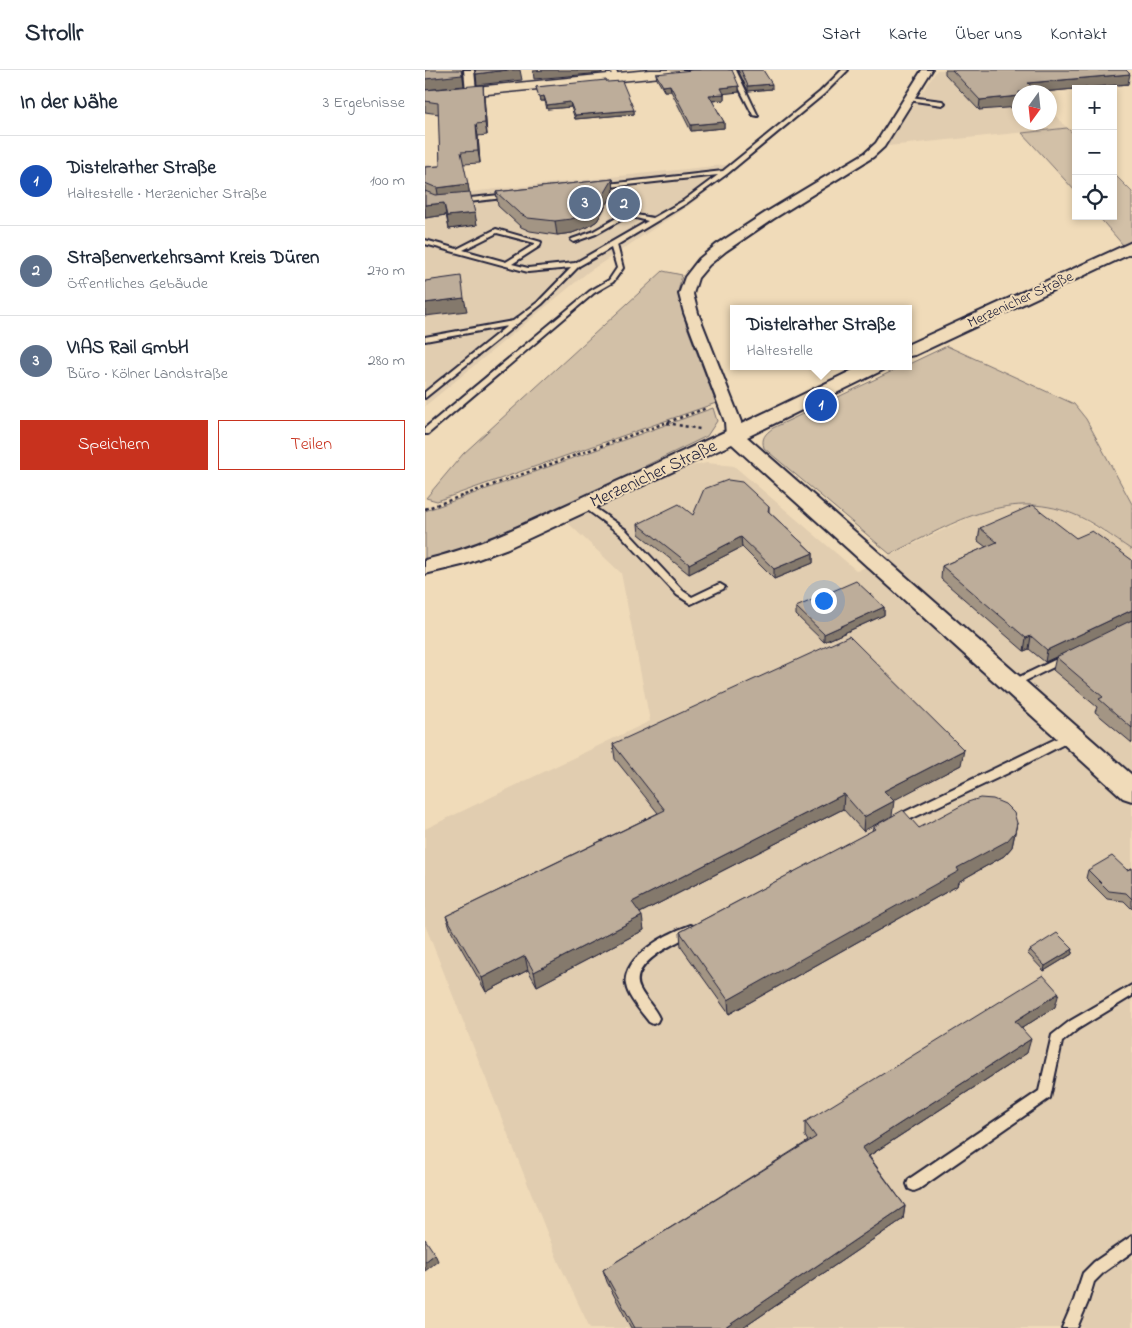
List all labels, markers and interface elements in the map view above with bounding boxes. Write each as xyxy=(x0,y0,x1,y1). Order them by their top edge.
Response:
text: Strollr xyxy=(25,17,83,52)
text: Start xyxy=(822,22,861,48)
text: Karte xyxy=(889,22,927,48)
text: Über uns xyxy=(955,22,1022,48)
text: Kontakt xyxy=(1050,22,1107,48)
north arrow xyxy=(1012,85,1057,130)
map controls xyxy=(1072,85,1117,220)
button: + xyxy=(1072,85,1117,130)
text: In der Nähe xyxy=(20,88,118,118)
text: 3 Ergebnisse xyxy=(323,91,405,115)
button: − xyxy=(1072,130,1117,175)
text: Distelrather Straße xyxy=(67,155,216,182)
text: 1 xyxy=(33,169,39,193)
text: 100 m xyxy=(370,169,405,193)
button: locate xyxy=(1072,175,1117,220)
text: Haltestelle · Merzenicher Straße xyxy=(67,182,267,206)
pin: 3 xyxy=(569,184,601,222)
pin: 2 xyxy=(608,185,640,223)
text: Straßenverkehrsamt Kreis Düren xyxy=(67,245,319,272)
text: 2 xyxy=(32,259,40,283)
text: 270 m xyxy=(367,259,405,283)
street label: Merzenicher Straße xyxy=(964,266,1077,334)
text: Öffentliches Gebäude xyxy=(67,272,208,296)
popup xyxy=(730,305,912,370)
text: Distelrather Straße xyxy=(746,312,896,339)
text: VIAS Rail GmbH xyxy=(67,335,189,362)
text: Haltestelle xyxy=(746,339,813,363)
text: 3 xyxy=(33,349,39,373)
text: 280 m xyxy=(368,349,405,373)
text: Büro · Kölner Landstraße xyxy=(67,362,228,386)
pin: 1 xyxy=(805,386,837,424)
button: Speichern xyxy=(20,420,208,470)
button: Teilen xyxy=(218,420,405,470)
street label: Merzenicher Straße xyxy=(586,434,722,516)
your location xyxy=(811,588,837,614)

